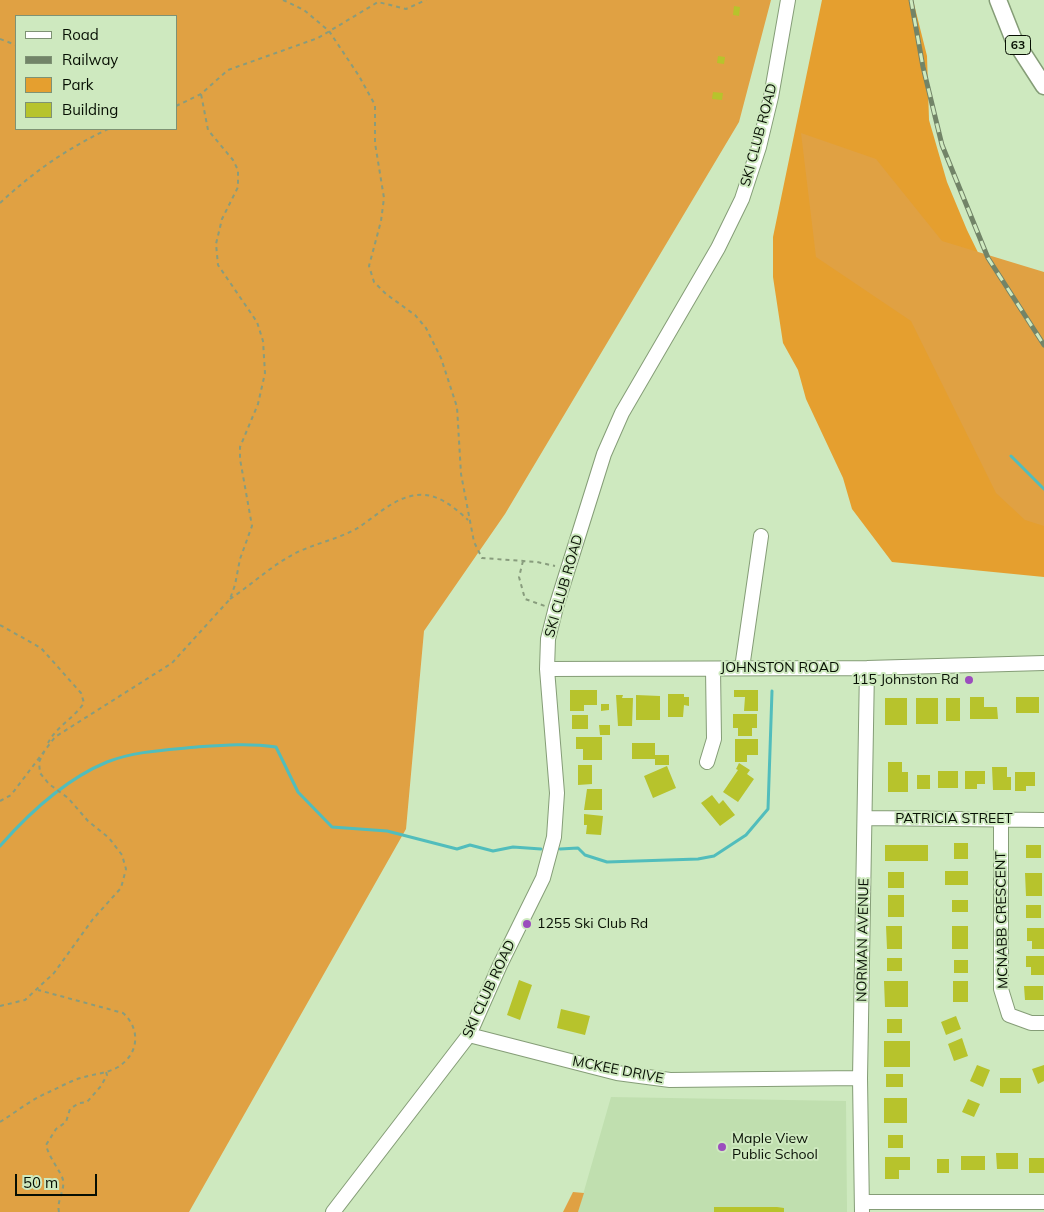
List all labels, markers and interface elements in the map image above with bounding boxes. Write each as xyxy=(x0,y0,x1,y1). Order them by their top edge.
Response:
legend xyxy=(15,15,178,130)
text: Road xyxy=(62,25,99,44)
road number: 63 xyxy=(1006,36,1030,54)
text: Railway xyxy=(62,50,118,69)
text: Park xyxy=(62,75,94,94)
street label: SKI CLUB ROAD xyxy=(737,82,781,188)
text: Building xyxy=(62,100,118,119)
street label: SKI CLUB ROAD xyxy=(541,533,587,639)
street label: JOHNSTON ROAD xyxy=(721,660,839,676)
place label: 115 Johnston Rd xyxy=(852,672,959,688)
marker: 115 Johnston Rd xyxy=(963,674,975,686)
street label: PATRICIA STREET xyxy=(895,811,1013,827)
street label: MCNABB CRESCENT xyxy=(992,851,1012,989)
street label: NORMAN AVENUE xyxy=(854,878,872,1002)
place label: 1255 Ski Club Rd xyxy=(537,916,648,932)
marker: 1255 Ski Club Rd xyxy=(521,918,533,930)
street label: SKI CLUB ROAD xyxy=(459,937,519,1041)
street label: MCKEE DRIVE xyxy=(571,1053,665,1087)
place label: Maple View Public School xyxy=(732,1131,818,1164)
marker: Maple View Public School xyxy=(716,1141,728,1153)
scale bar xyxy=(18,1164,100,1196)
text: 50 m xyxy=(23,1173,58,1192)

